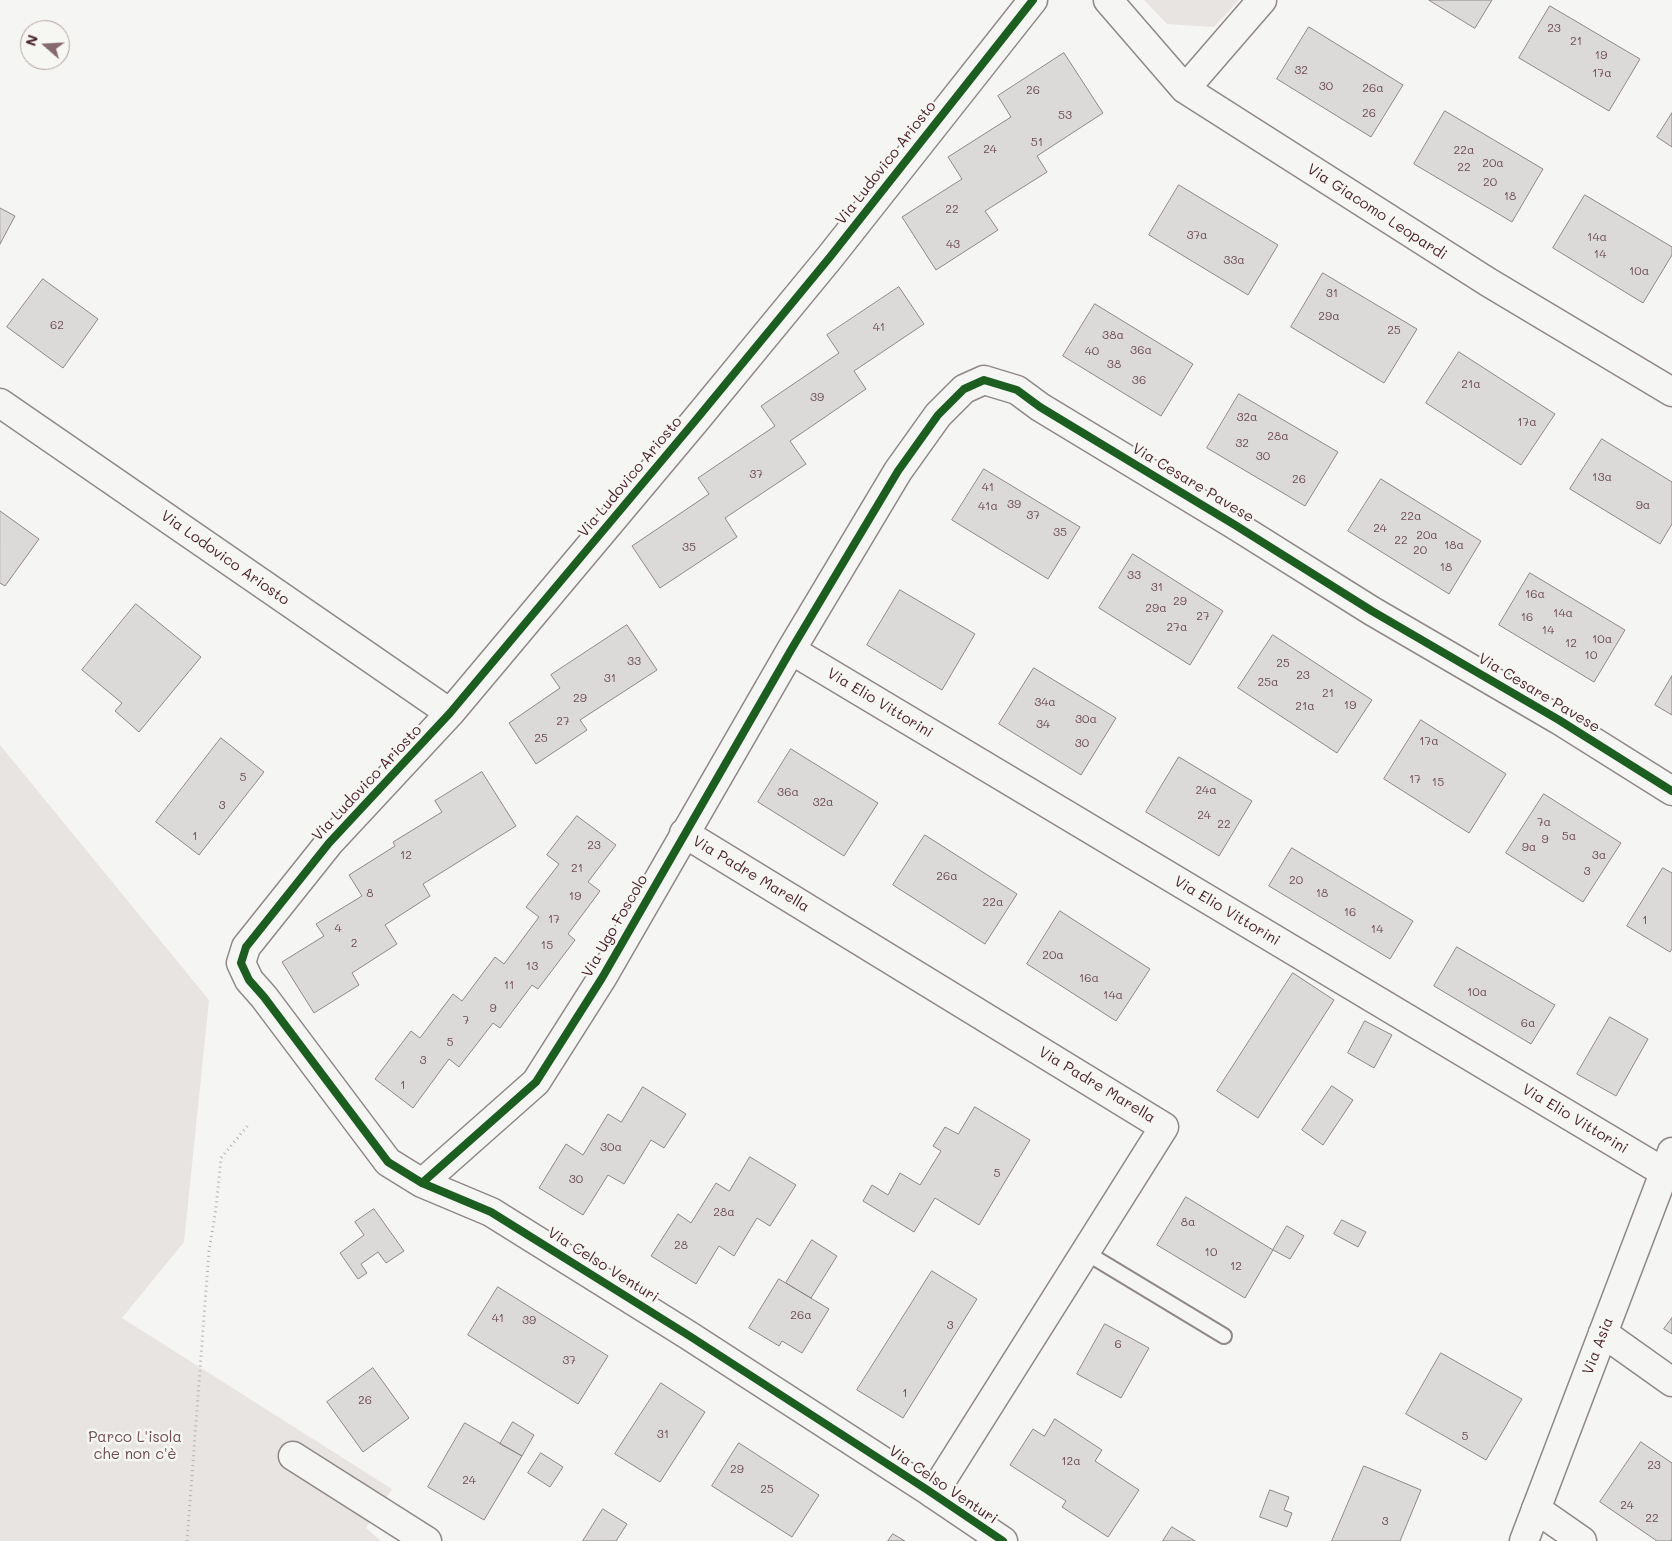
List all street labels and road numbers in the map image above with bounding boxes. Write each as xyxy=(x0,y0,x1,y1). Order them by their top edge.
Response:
street label: Via Ludovico Ariosto xyxy=(832,98,940,228)
street label: Via Giacomo Leopardi xyxy=(1304,160,1450,264)
street label: Via Ludovico Ariosto xyxy=(574,413,686,541)
street label: Via Cesare Pavese xyxy=(1129,440,1257,526)
street label: Via Lodovico Ariosto xyxy=(157,507,293,609)
street label: Via Cesare Pavese xyxy=(1475,650,1603,736)
street label: Via Elio Vittorini xyxy=(824,664,936,742)
street label: Via Ludovico Ariosto xyxy=(309,721,425,845)
street label: Via Padre Marella xyxy=(689,832,813,916)
street label: Via Ugo Foscolo xyxy=(578,871,652,981)
street label: Via Elio Vittorini xyxy=(1171,872,1283,950)
street label: Via Padre Marella xyxy=(1035,1043,1159,1127)
street label: Via Elio Vittorini xyxy=(1519,1080,1631,1158)
street label: Via Celso Venturi xyxy=(544,1224,662,1306)
street label: Via Asia xyxy=(1579,1315,1617,1377)
street label: Via Celso Venturi xyxy=(885,1442,1001,1528)

